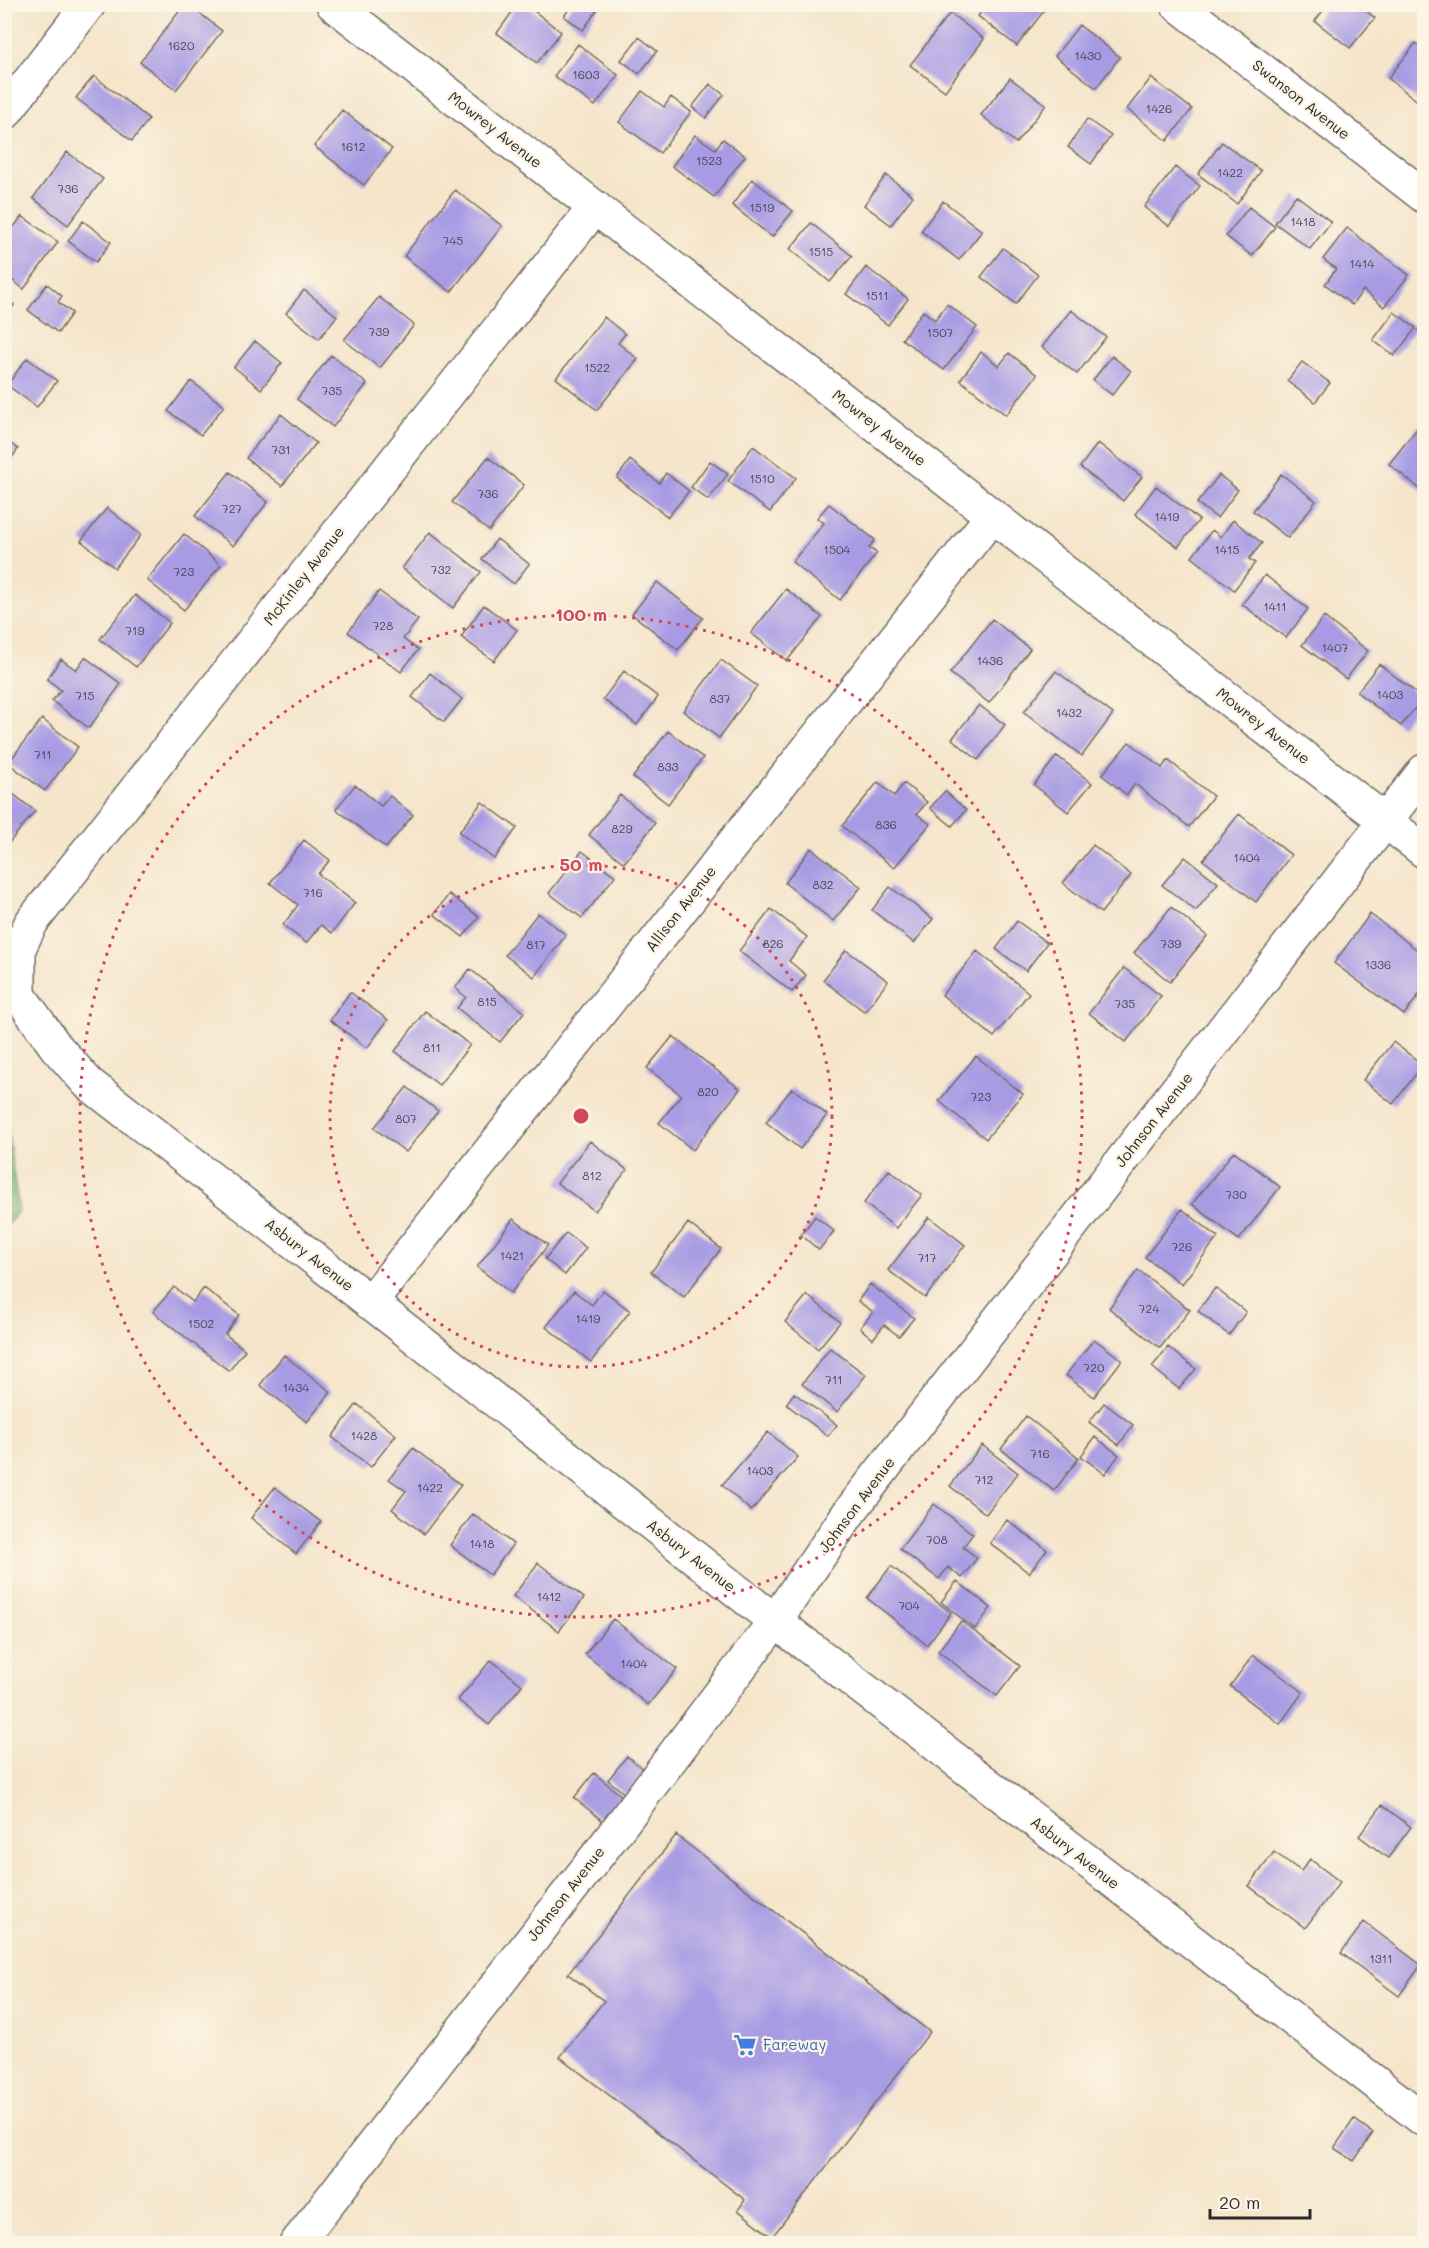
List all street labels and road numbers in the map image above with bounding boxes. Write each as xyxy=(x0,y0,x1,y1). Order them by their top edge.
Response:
street label: Swanson Avenue xyxy=(1249,55,1355,144)
street label: Mowrey Avenue xyxy=(445,86,547,172)
street label: Mowrey Avenue xyxy=(829,384,931,470)
street label: McKinley Avenue xyxy=(258,522,348,629)
street label: Mowrey Avenue xyxy=(1213,682,1315,768)
street label: Allison Avenue xyxy=(640,861,720,955)
street label: Johnson Avenue xyxy=(1110,1068,1197,1171)
street label: Asbury Avenue xyxy=(261,1213,358,1295)
street label: Johnson Avenue xyxy=(814,1452,899,1556)
street label: Asbury Avenue xyxy=(643,1514,740,1596)
street label: Asbury Avenue xyxy=(1027,1811,1124,1893)
street label: Johnson Avenue xyxy=(522,1842,609,1945)

